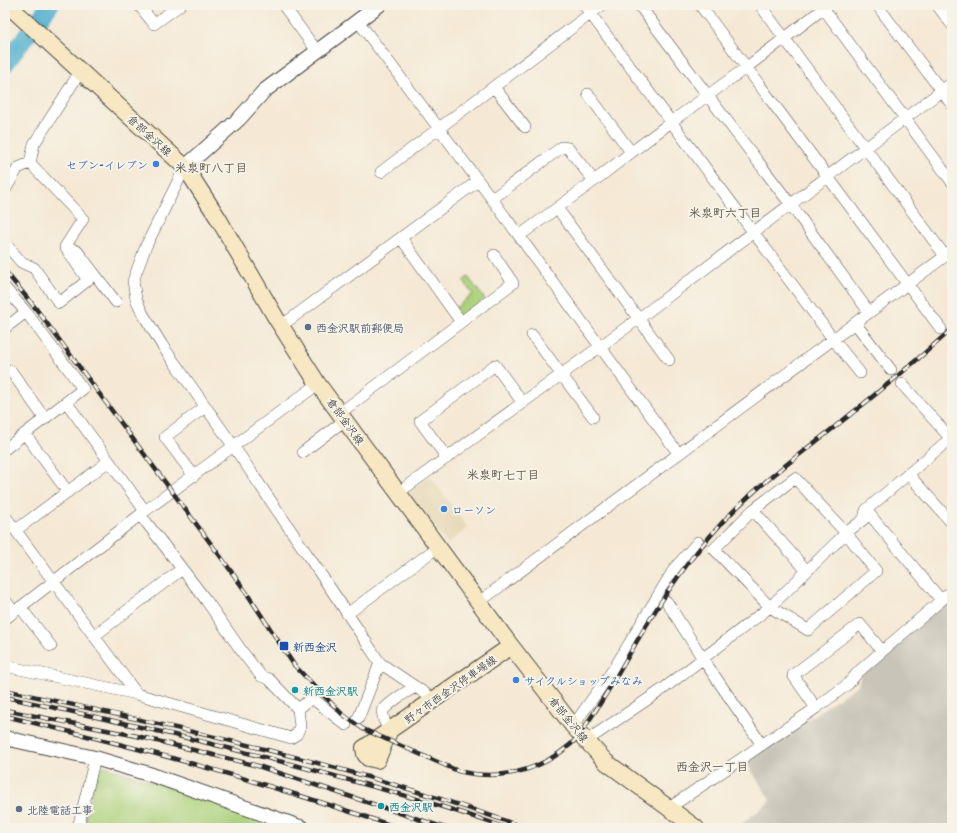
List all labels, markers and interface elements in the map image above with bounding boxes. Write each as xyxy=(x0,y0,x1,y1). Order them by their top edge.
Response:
street label: 倉部金沢線 xyxy=(124,110,176,160)
place label: セブン-イレブン xyxy=(66,156,148,173)
district label: 米泉町八丁目 xyxy=(175,158,247,176)
marker: セブン-イレブン xyxy=(151,159,161,169)
district label: 米泉町六丁目 xyxy=(689,203,761,221)
place label: 西金沢駅前郵便局 xyxy=(316,319,404,336)
marker: 西金沢駅前郵便局 xyxy=(303,322,313,332)
street label: 倉部金沢線 xyxy=(323,394,369,448)
district label: 米泉町七丁目 xyxy=(467,465,539,483)
place label: ローソン xyxy=(452,501,496,518)
marker: ローソン xyxy=(439,504,449,514)
place label: 新西金沢 xyxy=(293,638,337,655)
marker: 新西金沢 xyxy=(278,640,290,652)
street label: 野々市西金沢停車場線 xyxy=(400,650,500,728)
place label: サイクルショップみなみ xyxy=(524,672,643,689)
marker: サイクルショップみなみ xyxy=(511,675,521,685)
place label: 新西金沢駅 xyxy=(303,682,359,699)
marker: 新西金沢駅 xyxy=(290,685,300,695)
street label: 倉部金沢線 xyxy=(545,692,593,746)
district label: 西金沢一丁目 xyxy=(676,757,748,775)
place label: 西金沢駅 xyxy=(389,798,434,815)
place label: 北陸電話工事 xyxy=(27,801,93,818)
marker: 西金沢駅 xyxy=(376,801,386,811)
marker: 北陸電話工事 xyxy=(14,804,24,814)

